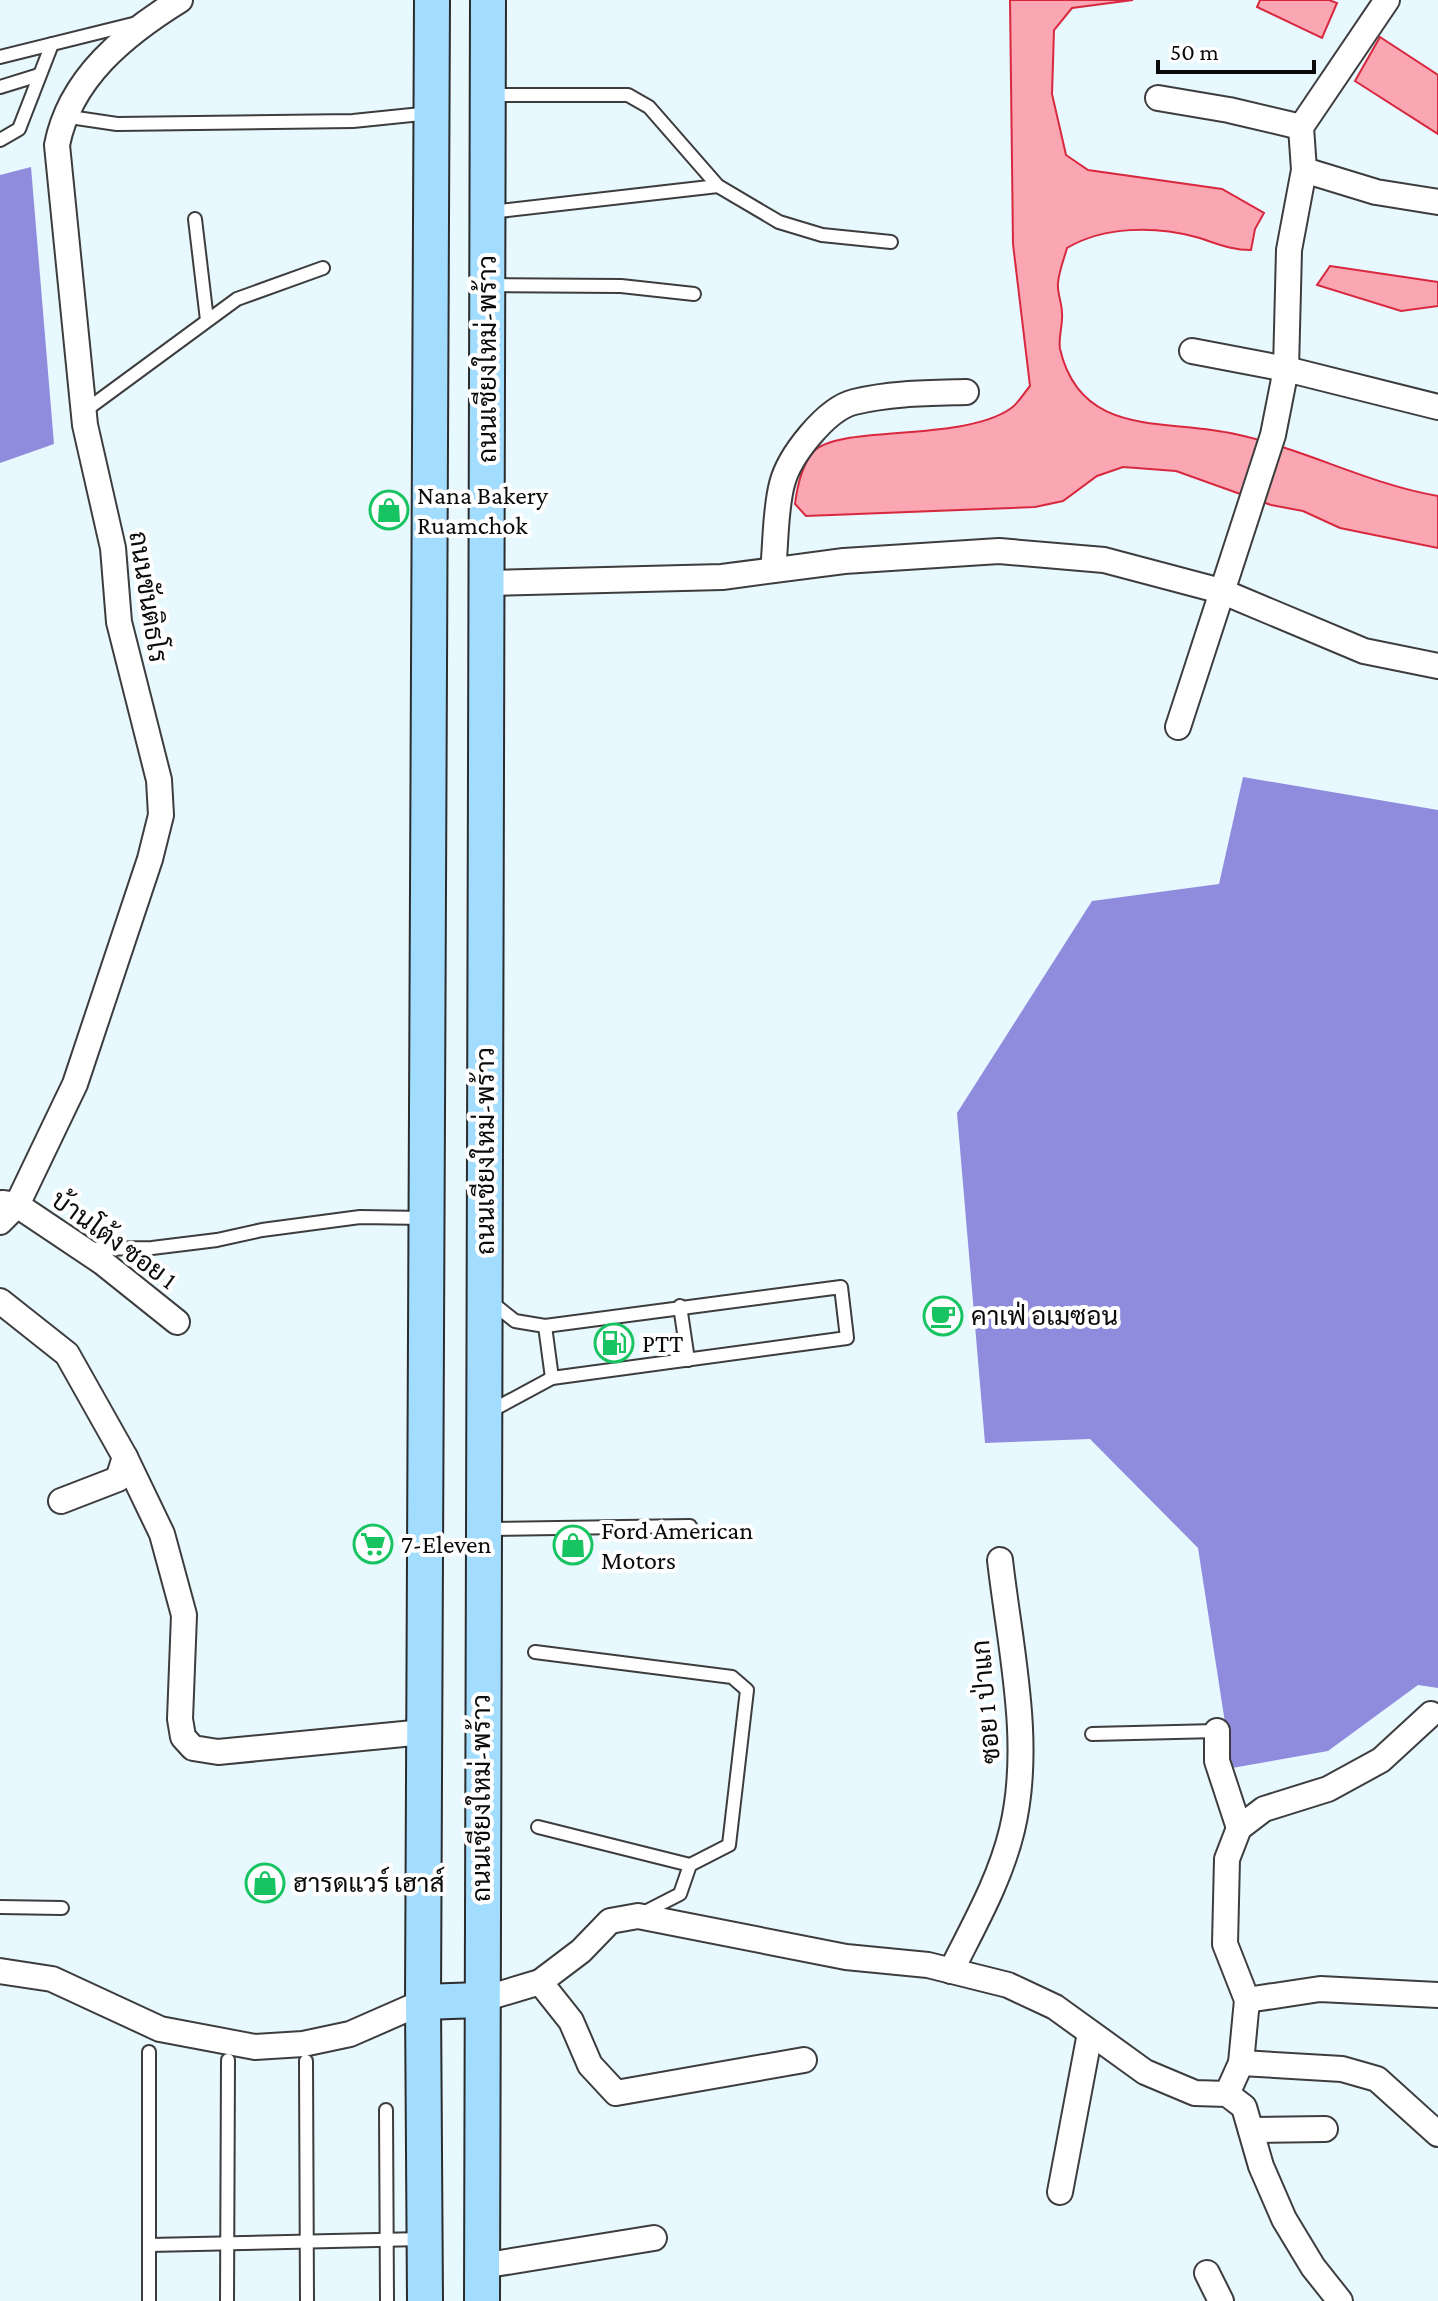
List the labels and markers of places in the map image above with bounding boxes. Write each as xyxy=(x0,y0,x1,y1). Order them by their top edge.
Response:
place label: Nana Bakery Ruamchok xyxy=(417,481,549,540)
shop icon: Nana Bakery Ruamchok xyxy=(368,489,410,531)
cafe icon: คาเฟ่ อเมซอน xyxy=(922,1295,964,1337)
place label: คาเฟ่ อเมซอน xyxy=(971,1301,1118,1331)
fuel station icon: PTT xyxy=(593,1322,635,1364)
place label: PTT xyxy=(642,1329,683,1358)
place label: Ford American Motors xyxy=(601,1516,753,1575)
supermarket icon: 7-Eleven xyxy=(352,1523,394,1565)
shop icon: Ford American Motors xyxy=(552,1524,594,1566)
place label: 7-Eleven xyxy=(401,1530,491,1559)
shop icon: ฮารดแวร์ เฮาส์ xyxy=(244,1862,286,1904)
place label: ฮารดแวร์ เฮาส์ xyxy=(293,1866,445,1898)

